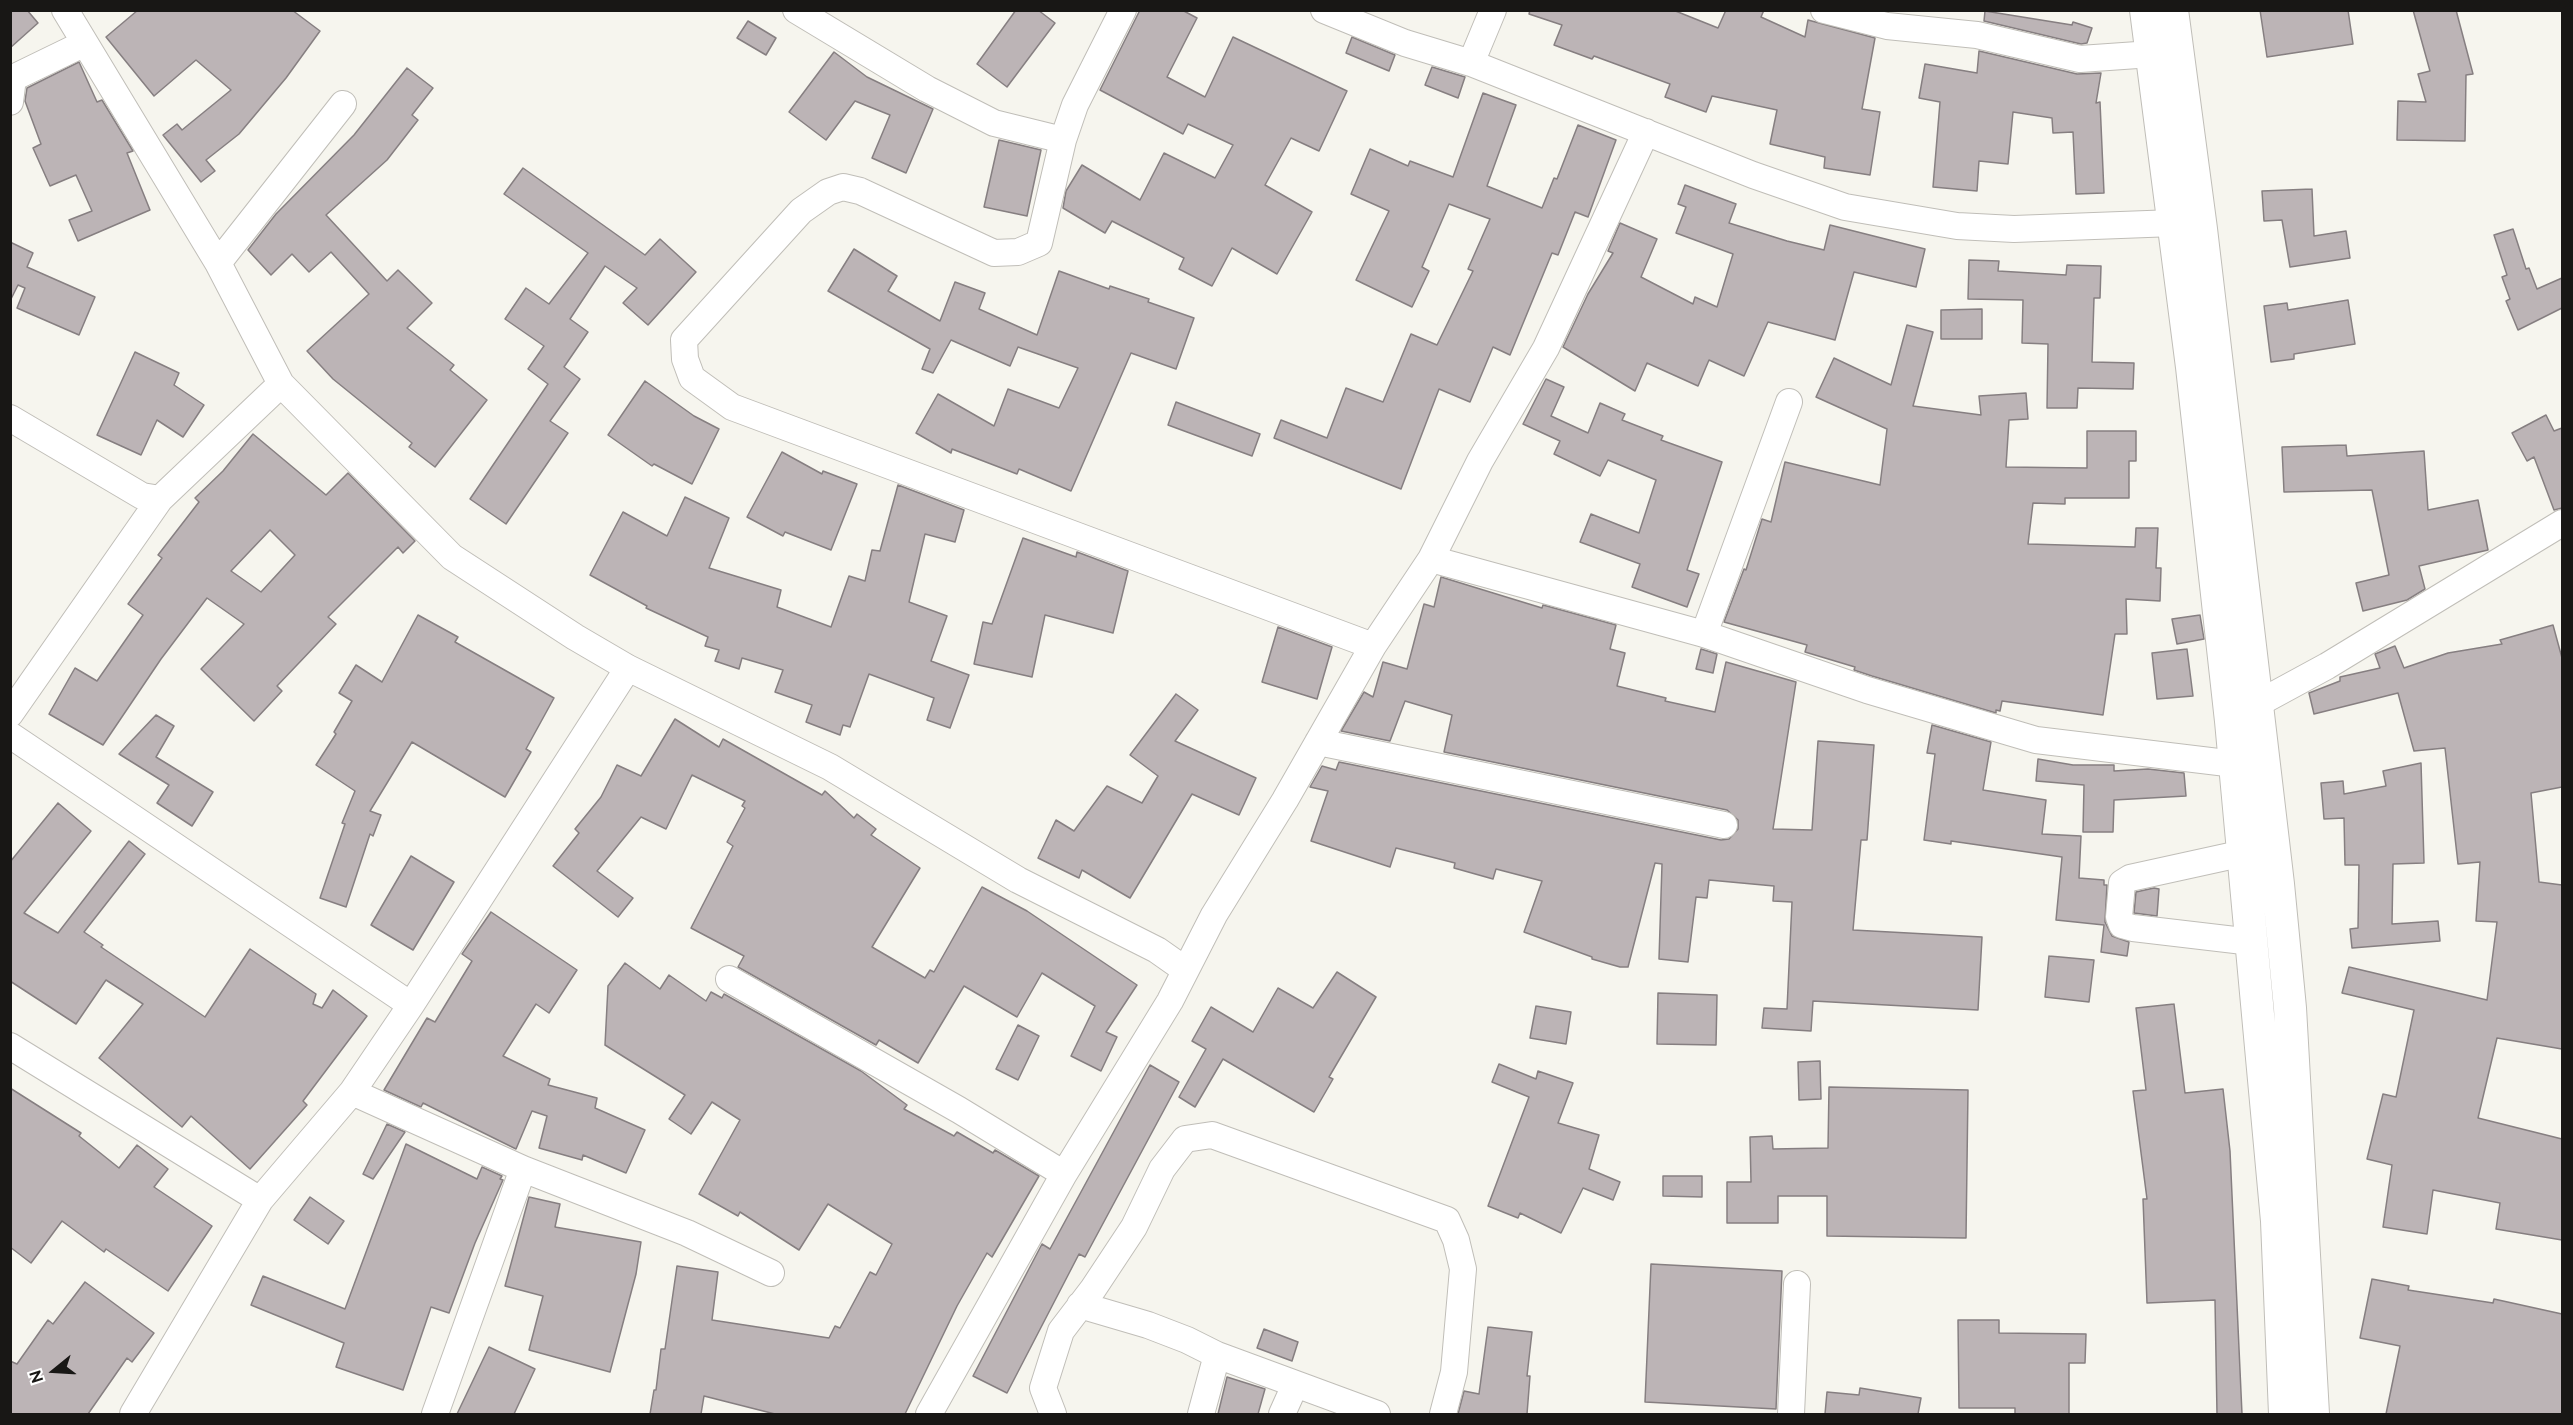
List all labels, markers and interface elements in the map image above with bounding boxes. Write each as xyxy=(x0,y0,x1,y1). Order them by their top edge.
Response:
north arrow xyxy=(24,1341,84,1401)
text: N xyxy=(25,1368,47,1385)

